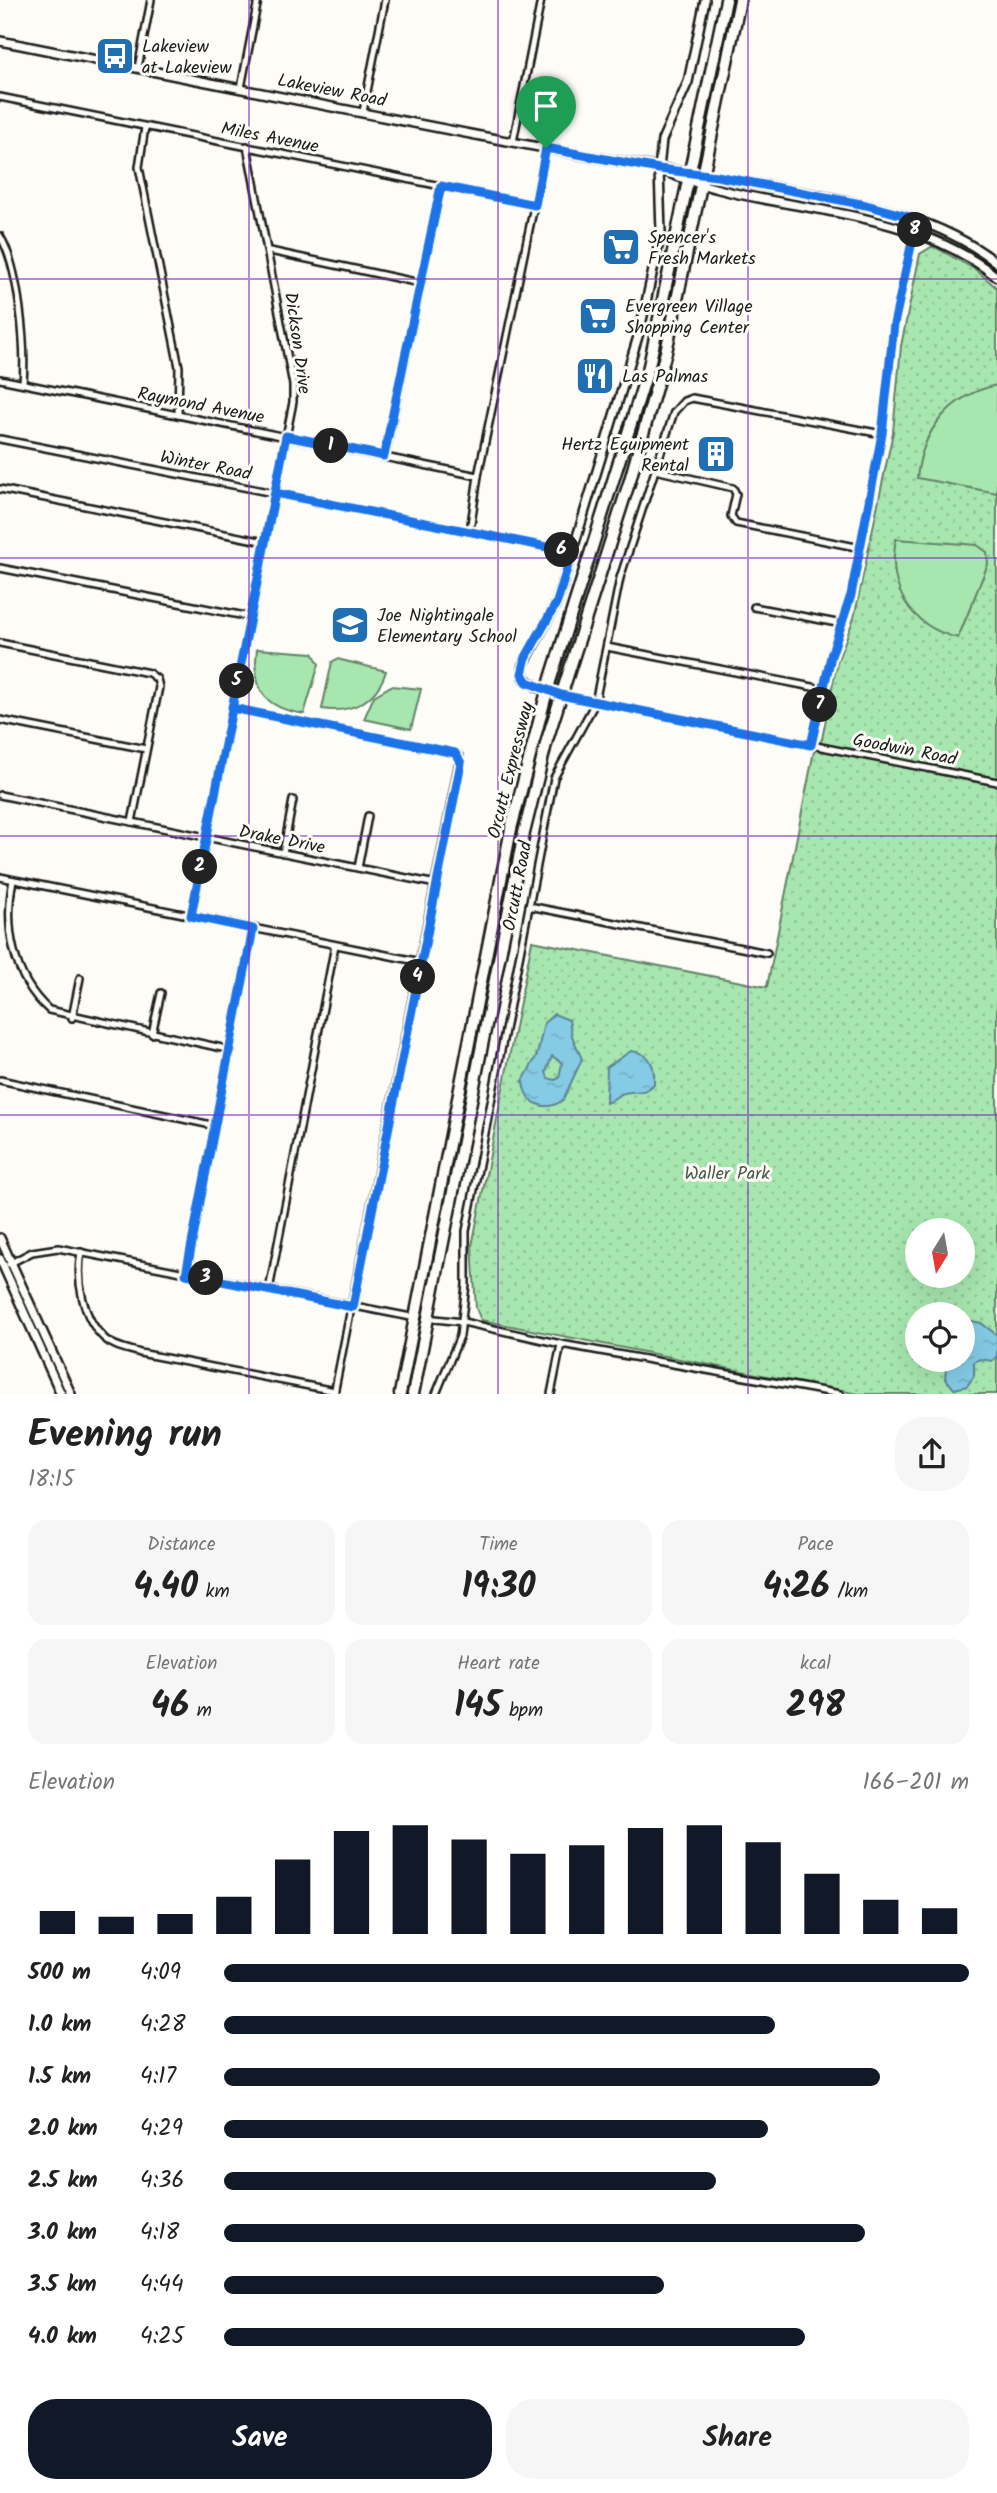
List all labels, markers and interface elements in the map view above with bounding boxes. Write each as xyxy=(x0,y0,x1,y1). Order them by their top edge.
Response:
place label: Lakeview at Lakeview xyxy=(142,33,232,83)
bus stop icon: Lakeview at Lakeview xyxy=(94,35,136,77)
street label: Lakeview Road xyxy=(275,67,390,116)
pin xyxy=(516,76,576,148)
icon: arrive xyxy=(527,87,565,125)
street label: Miles Avenue xyxy=(218,115,321,162)
pin: 8 xyxy=(898,212,932,247)
text: 8 xyxy=(909,214,920,244)
place label: Spencer's Fresh Markets xyxy=(648,224,756,274)
supermarket icon: Spencer's Fresh Markets xyxy=(600,226,642,268)
street label: Dickson Drive xyxy=(275,290,318,396)
place label: Evergreen Village Shopping Center xyxy=(625,293,752,343)
supermarket icon: Evergreen Village Shopping Center xyxy=(577,295,619,337)
restaurant icon: Las Palmas xyxy=(574,355,616,397)
place label: Las Palmas xyxy=(622,363,709,392)
street label: Raymond Avenue xyxy=(135,380,267,433)
pin: 1 xyxy=(314,428,348,464)
text: 1 xyxy=(328,430,333,460)
place label: Hertz Equipment Rental xyxy=(561,431,690,481)
building icon: Hertz Equipment Rental xyxy=(695,433,737,475)
street label: Winter Road xyxy=(158,443,255,490)
pin: 6 xyxy=(544,532,580,568)
text: 6 xyxy=(556,534,567,564)
place label: Joe Nightingale Elementary School xyxy=(377,602,518,652)
school or university icon: Joe Nightingale Elementary School xyxy=(329,604,371,646)
pin: 5 xyxy=(219,664,254,698)
text: 5 xyxy=(232,665,241,695)
pin: 7 xyxy=(802,688,838,722)
text: 7 xyxy=(815,689,824,719)
street label: Orcutt Expressway xyxy=(480,698,543,842)
street label: Goodwin Road xyxy=(850,726,960,775)
street label: Drake Drive xyxy=(236,818,327,863)
street label: Orcutt Road xyxy=(496,838,542,934)
pin: 2 xyxy=(182,850,218,884)
text: 2 xyxy=(194,851,205,881)
pin: 4 xyxy=(400,960,436,995)
text: 4 xyxy=(412,961,423,991)
park label: Waller Park xyxy=(684,1160,770,1189)
north arrow xyxy=(905,1218,975,1288)
map controls xyxy=(905,1218,975,1372)
pin: 3 xyxy=(188,1260,224,1296)
text: 3 xyxy=(200,1262,211,1292)
button: locate xyxy=(905,1302,975,1372)
text: Evening run xyxy=(28,1406,222,1466)
button: share xyxy=(895,1417,969,1491)
text: 18:15 xyxy=(28,1462,74,1498)
text: Distance xyxy=(147,1530,216,1560)
text: Time xyxy=(479,1530,518,1560)
text: Pace xyxy=(797,1530,834,1560)
text: 4.40 xyxy=(133,1560,198,1616)
text: 19:30 xyxy=(462,1560,536,1616)
text: 4:26 xyxy=(763,1560,830,1616)
text: km xyxy=(198,1577,230,1607)
text: /km xyxy=(830,1577,868,1607)
text: Elevation xyxy=(146,1649,217,1679)
text: Heart rate xyxy=(457,1649,540,1679)
text: kcal xyxy=(800,1649,831,1679)
text: 46 xyxy=(151,1679,189,1735)
text: 145 xyxy=(454,1679,501,1735)
text: 298 xyxy=(786,1679,845,1735)
text: m xyxy=(189,1696,212,1726)
text: bpm xyxy=(501,1696,543,1726)
text: Elevation xyxy=(28,1765,115,1801)
text: 166–201 m xyxy=(863,1765,969,1801)
text: 500 m xyxy=(28,1955,91,1991)
text: 4:09 xyxy=(140,1955,181,1991)
text: 1.0 km xyxy=(28,2007,91,2043)
text: 4:28 xyxy=(140,2007,186,2043)
text: 1.5 km xyxy=(28,2059,91,2095)
text: 4:17 xyxy=(140,2059,176,2095)
text: 2.0 km xyxy=(28,2111,98,2147)
text: 4:29 xyxy=(140,2111,183,2147)
text: 2.5 km xyxy=(28,2163,98,2199)
text: 4:36 xyxy=(140,2163,184,2199)
text: 3.0 km xyxy=(28,2215,97,2251)
text: 4:18 xyxy=(140,2215,179,2251)
text: 3.5 km xyxy=(28,2267,97,2303)
text: 4:44 xyxy=(140,2267,184,2303)
text: 4.0 km xyxy=(28,2319,97,2355)
text: 4:25 xyxy=(140,2319,184,2355)
button: Save xyxy=(28,2399,492,2479)
button: Share xyxy=(506,2399,969,2479)

